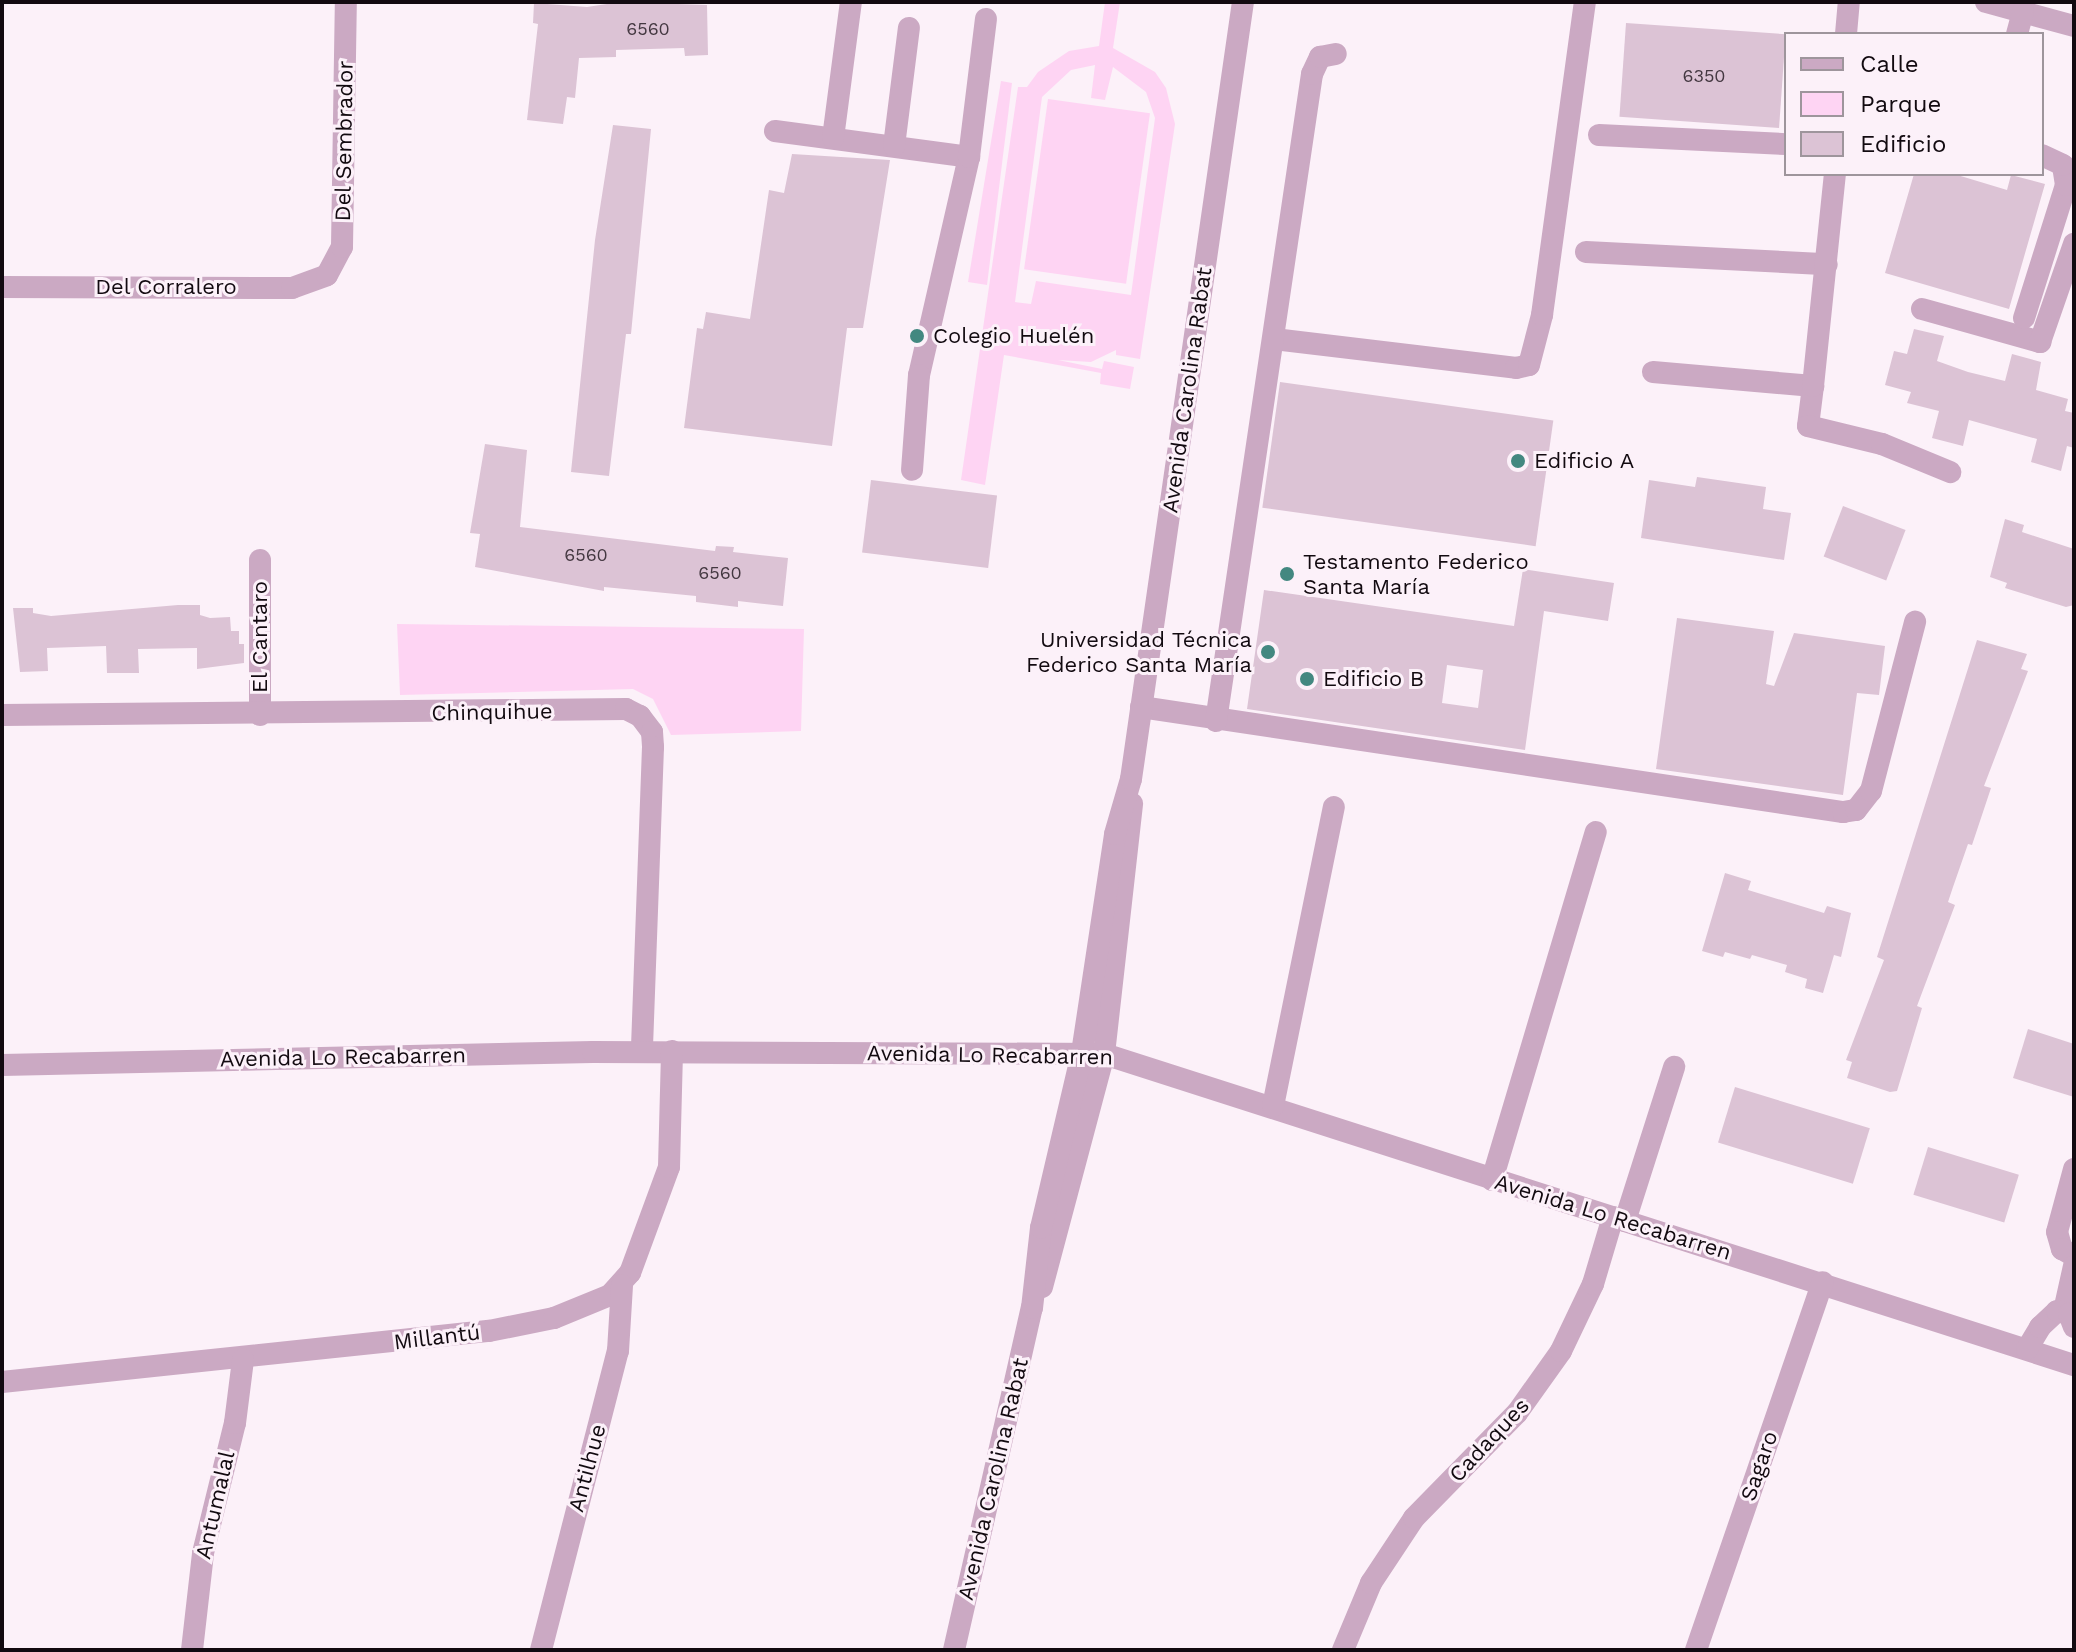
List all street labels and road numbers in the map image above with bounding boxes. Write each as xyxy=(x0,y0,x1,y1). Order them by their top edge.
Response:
street label: Del Sembrador xyxy=(329,60,359,222)
street label: Avenida Carolina Rabat xyxy=(1157,265,1217,515)
street label: Del Corralero xyxy=(95,274,237,300)
street label: El Cantaro xyxy=(247,581,273,693)
street label: Chinquihue xyxy=(431,698,553,726)
street label: Avenida Lo Recabarren xyxy=(867,1040,1113,1070)
street label: Avenida Lo Recabarren xyxy=(220,1042,466,1072)
street label: Avenida Lo Recabarren xyxy=(1491,1168,1735,1266)
street label: Millantú xyxy=(392,1319,482,1355)
street label: Avenida Carolina Rabat xyxy=(952,1355,1034,1603)
street label: Cadaques xyxy=(1443,1392,1535,1488)
street label: Antilhue xyxy=(563,1421,611,1515)
street label: Sagaro xyxy=(1735,1428,1783,1504)
street label: Antumalal xyxy=(190,1448,240,1562)

